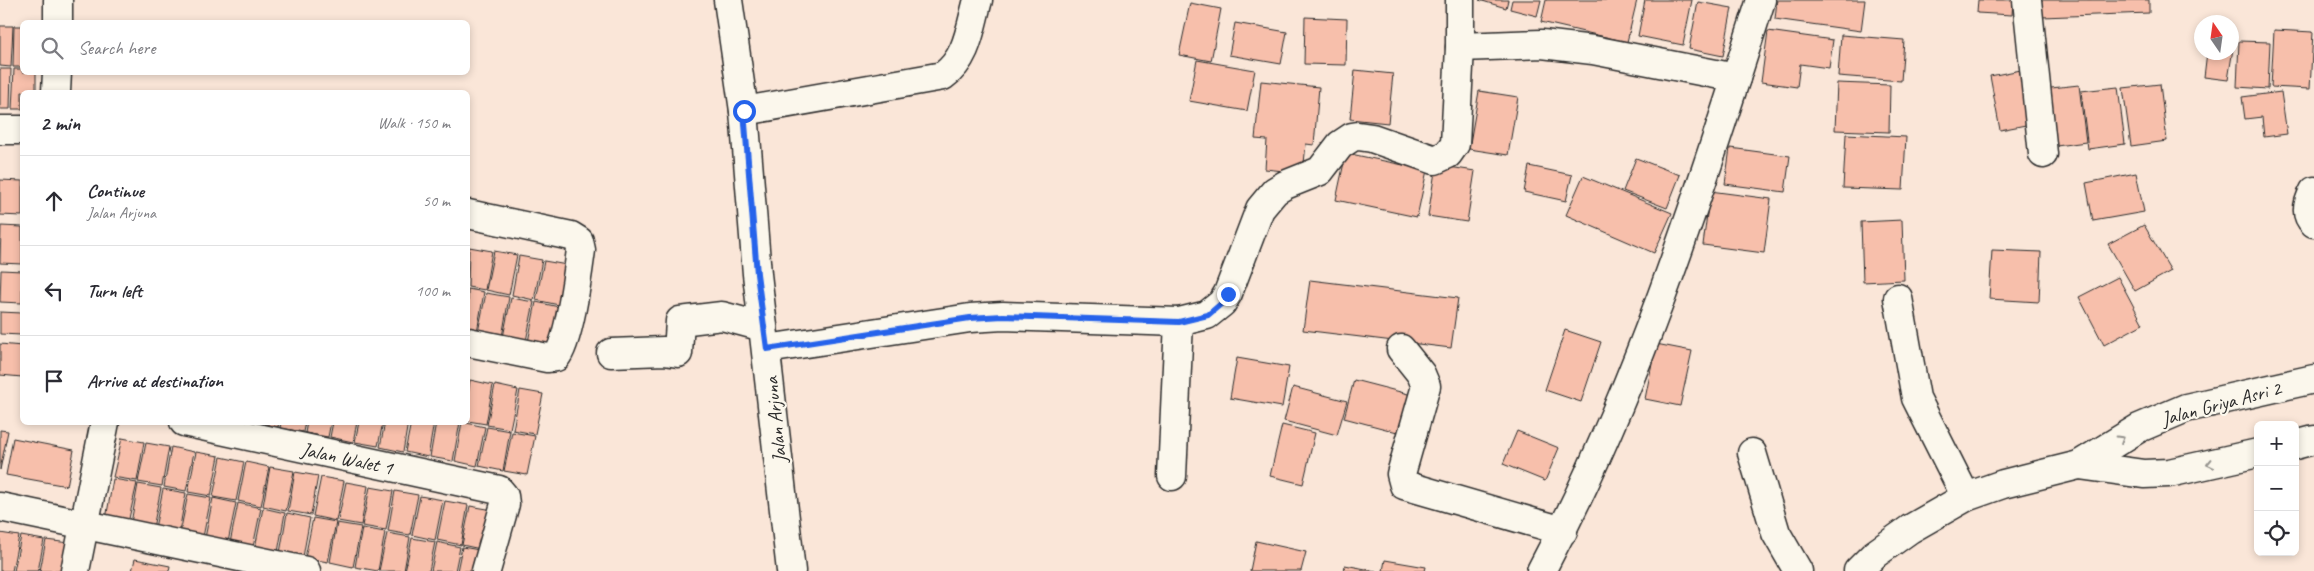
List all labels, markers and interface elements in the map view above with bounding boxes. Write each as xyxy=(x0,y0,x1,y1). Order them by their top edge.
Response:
north arrow xyxy=(2194,15,2239,60)
search box xyxy=(20,20,470,75)
icon: search xyxy=(38,34,66,62)
text: Search here xyxy=(78,36,155,60)
route start xyxy=(733,100,756,123)
text: 2 min xyxy=(40,110,80,136)
text: Walk · 150 m xyxy=(378,113,450,133)
text: Continue xyxy=(87,179,144,203)
icon: ahead xyxy=(40,187,68,215)
text: 50 m xyxy=(423,191,450,211)
text: Jalan Arjuna xyxy=(87,203,156,223)
icon: left xyxy=(40,277,68,305)
text: Turn left xyxy=(87,279,142,303)
text: 100 m xyxy=(416,281,450,301)
route end xyxy=(1217,283,1240,306)
icon: arrive xyxy=(40,367,68,395)
text: Arrive at destination xyxy=(87,369,223,393)
street label: Jalan Arjuna xyxy=(758,374,793,465)
street label: Jalan Griya Asri 2 xyxy=(2158,375,2286,432)
map controls xyxy=(2254,421,2299,556)
button: + xyxy=(2254,421,2299,466)
street label: Jalan Walet 1 xyxy=(298,436,396,481)
one-way arrow xyxy=(2115,436,2124,446)
one-way arrow xyxy=(2206,458,2215,469)
button: − xyxy=(2254,466,2299,511)
button: locate xyxy=(2254,511,2299,556)

